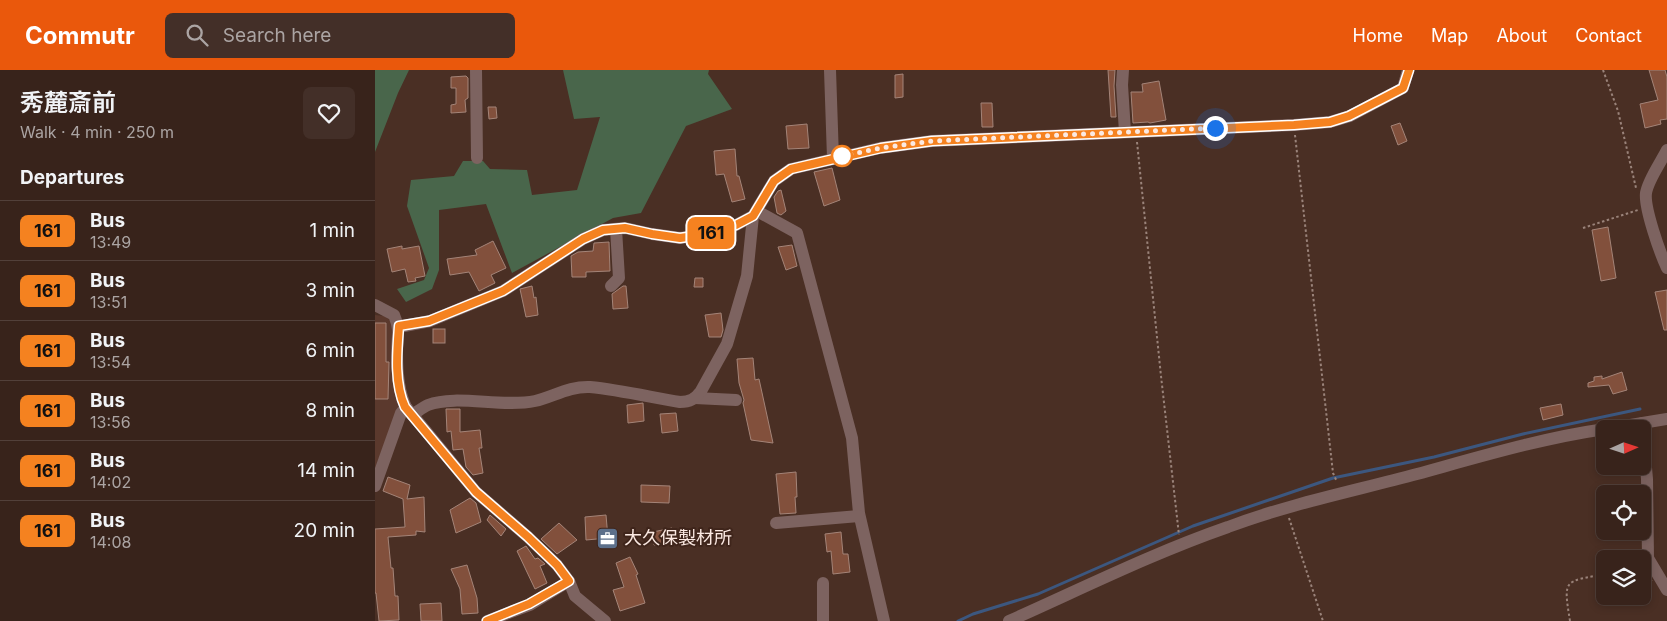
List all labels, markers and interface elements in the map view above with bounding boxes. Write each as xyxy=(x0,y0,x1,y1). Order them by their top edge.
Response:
search box xyxy=(165,13,515,58)
text: Commutr xyxy=(25,21,135,50)
icon: search xyxy=(183,21,211,49)
text: Search here xyxy=(223,24,331,47)
text: Home xyxy=(1353,25,1403,46)
text: Map xyxy=(1431,25,1468,46)
text: About xyxy=(1496,25,1547,46)
text: Contact xyxy=(1575,25,1642,46)
button: heart xyxy=(303,87,355,139)
text: 秀麓斎前 xyxy=(20,88,116,117)
your location xyxy=(1203,116,1228,141)
text: Walk · 4 min · 250 m xyxy=(20,122,174,142)
unlabelled marker xyxy=(831,145,853,167)
text: Departures xyxy=(20,166,124,189)
text: Bus xyxy=(90,209,125,232)
line badge: 161 xyxy=(682,217,740,249)
text: 1 min xyxy=(309,219,355,242)
text: 161 xyxy=(34,220,61,241)
text: 161 xyxy=(697,222,725,243)
text: 13:49 xyxy=(90,232,131,252)
text: Bus xyxy=(90,269,125,292)
text: 3 min xyxy=(305,279,355,302)
text: 161 xyxy=(34,280,61,301)
text: 13:51 xyxy=(90,292,127,312)
text: Bus xyxy=(90,329,125,352)
text: 6 min xyxy=(305,339,355,362)
text: 161 xyxy=(34,340,61,361)
text: 13:54 xyxy=(90,352,131,372)
text: Bus xyxy=(90,389,125,412)
text: 8 min xyxy=(305,399,355,422)
text: 161 xyxy=(34,400,61,421)
text: 13:56 xyxy=(90,412,131,432)
north arrow xyxy=(1596,420,1651,475)
map controls xyxy=(1596,420,1651,605)
text: Bus xyxy=(90,449,125,472)
text: 14 min xyxy=(297,459,355,482)
text: 161 xyxy=(34,460,61,481)
text: 14:02 xyxy=(90,472,131,492)
button: locate xyxy=(1596,485,1651,540)
text: Bus xyxy=(90,509,125,532)
text: 20 min xyxy=(294,519,355,542)
text: 161 xyxy=(34,520,61,541)
office icon: 大久保製材所 xyxy=(596,526,620,550)
place label: 大久保製材所 xyxy=(624,527,732,548)
text: 14:08 xyxy=(90,532,131,552)
button: layers xyxy=(1596,550,1651,605)

